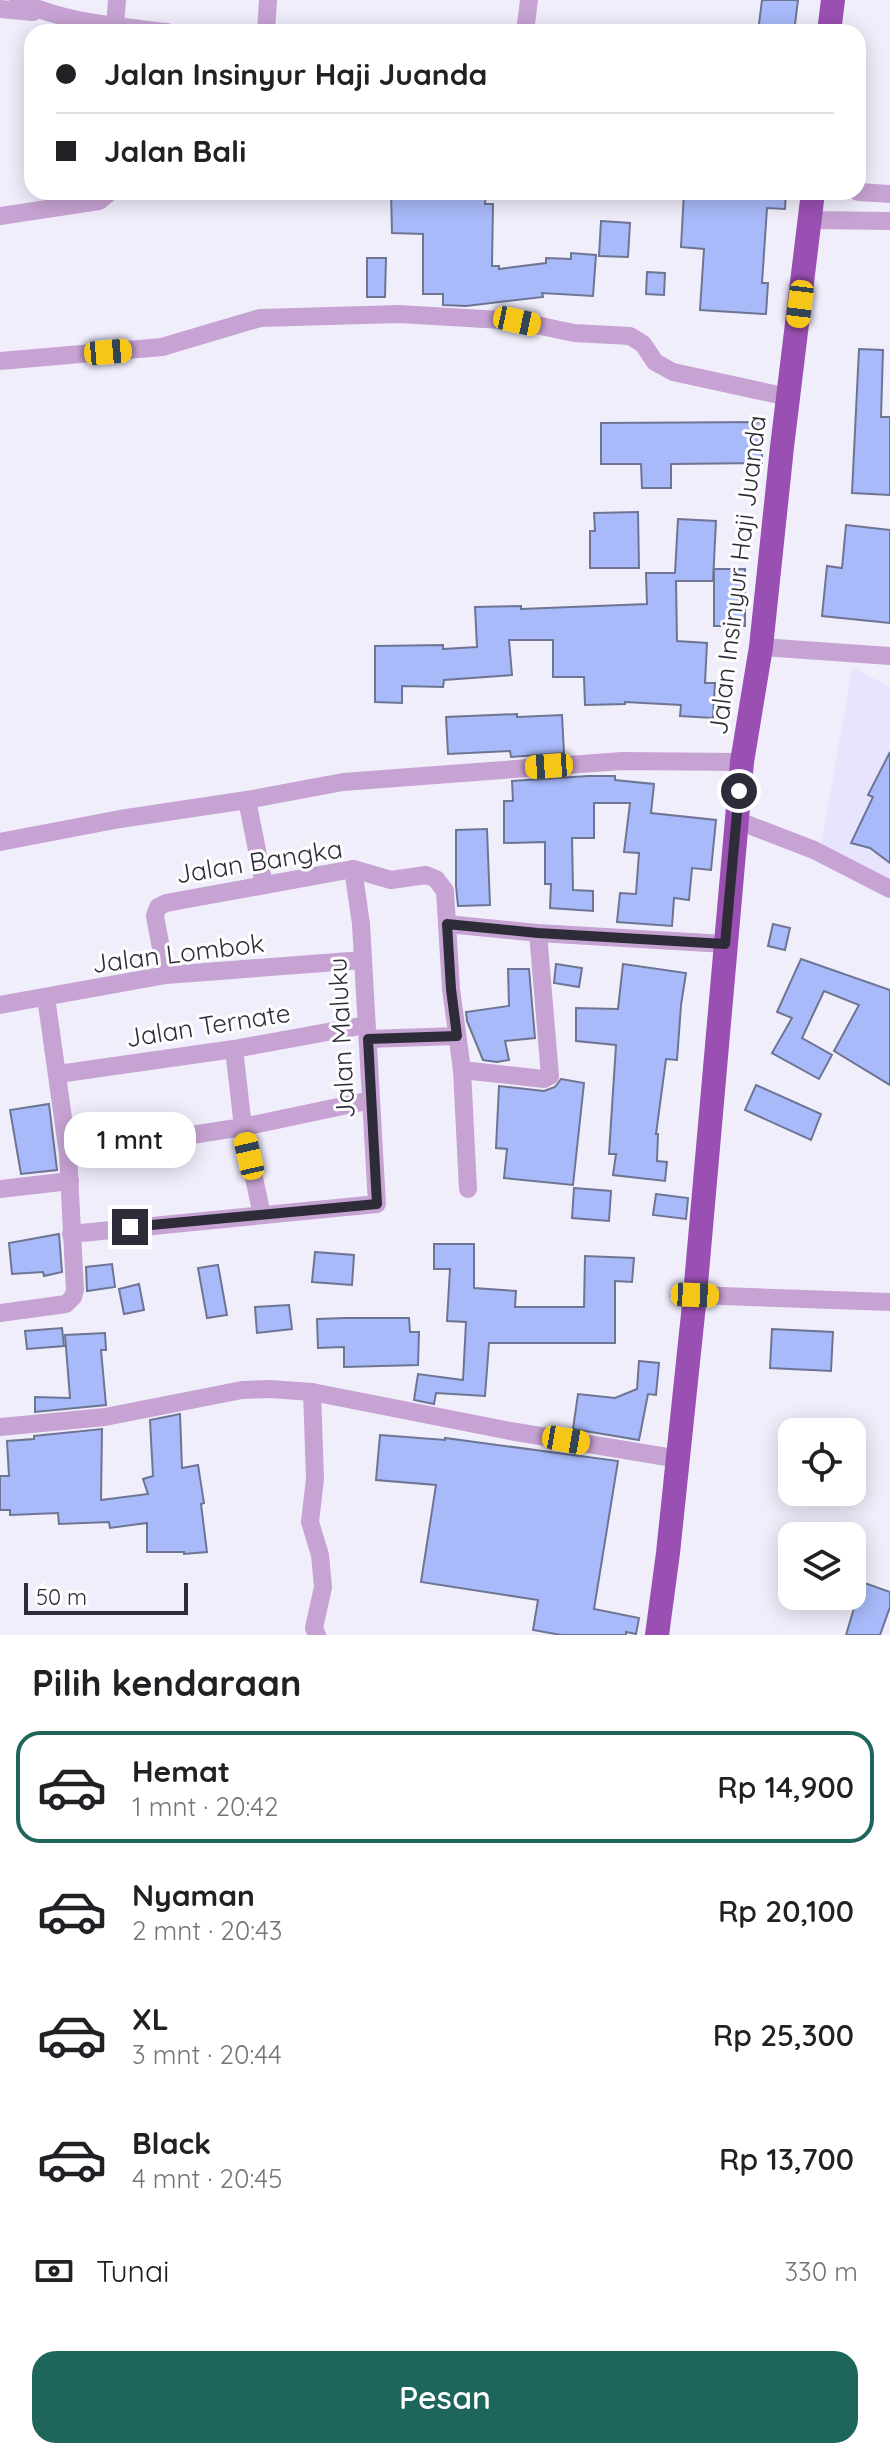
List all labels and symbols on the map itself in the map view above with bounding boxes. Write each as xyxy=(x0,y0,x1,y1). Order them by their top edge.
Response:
car xyxy=(785,279,815,329)
car xyxy=(491,304,543,338)
car xyxy=(83,338,133,366)
street label: Jalan Insinyur Haji Juanda xyxy=(701,413,773,737)
car xyxy=(524,752,574,780)
route start xyxy=(721,773,757,809)
street label: Jalan Bangka xyxy=(173,832,345,890)
street label: Jalan Lombok xyxy=(90,926,266,980)
street label: Jalan Maluku xyxy=(320,957,362,1119)
street label: Jalan Ternate xyxy=(123,996,293,1054)
callout: 1 mnt xyxy=(64,1111,196,1167)
car xyxy=(232,1130,266,1182)
route end xyxy=(112,1209,148,1245)
car xyxy=(671,1282,719,1308)
car xyxy=(540,1424,592,1456)
scale bar xyxy=(24,1579,188,1615)

